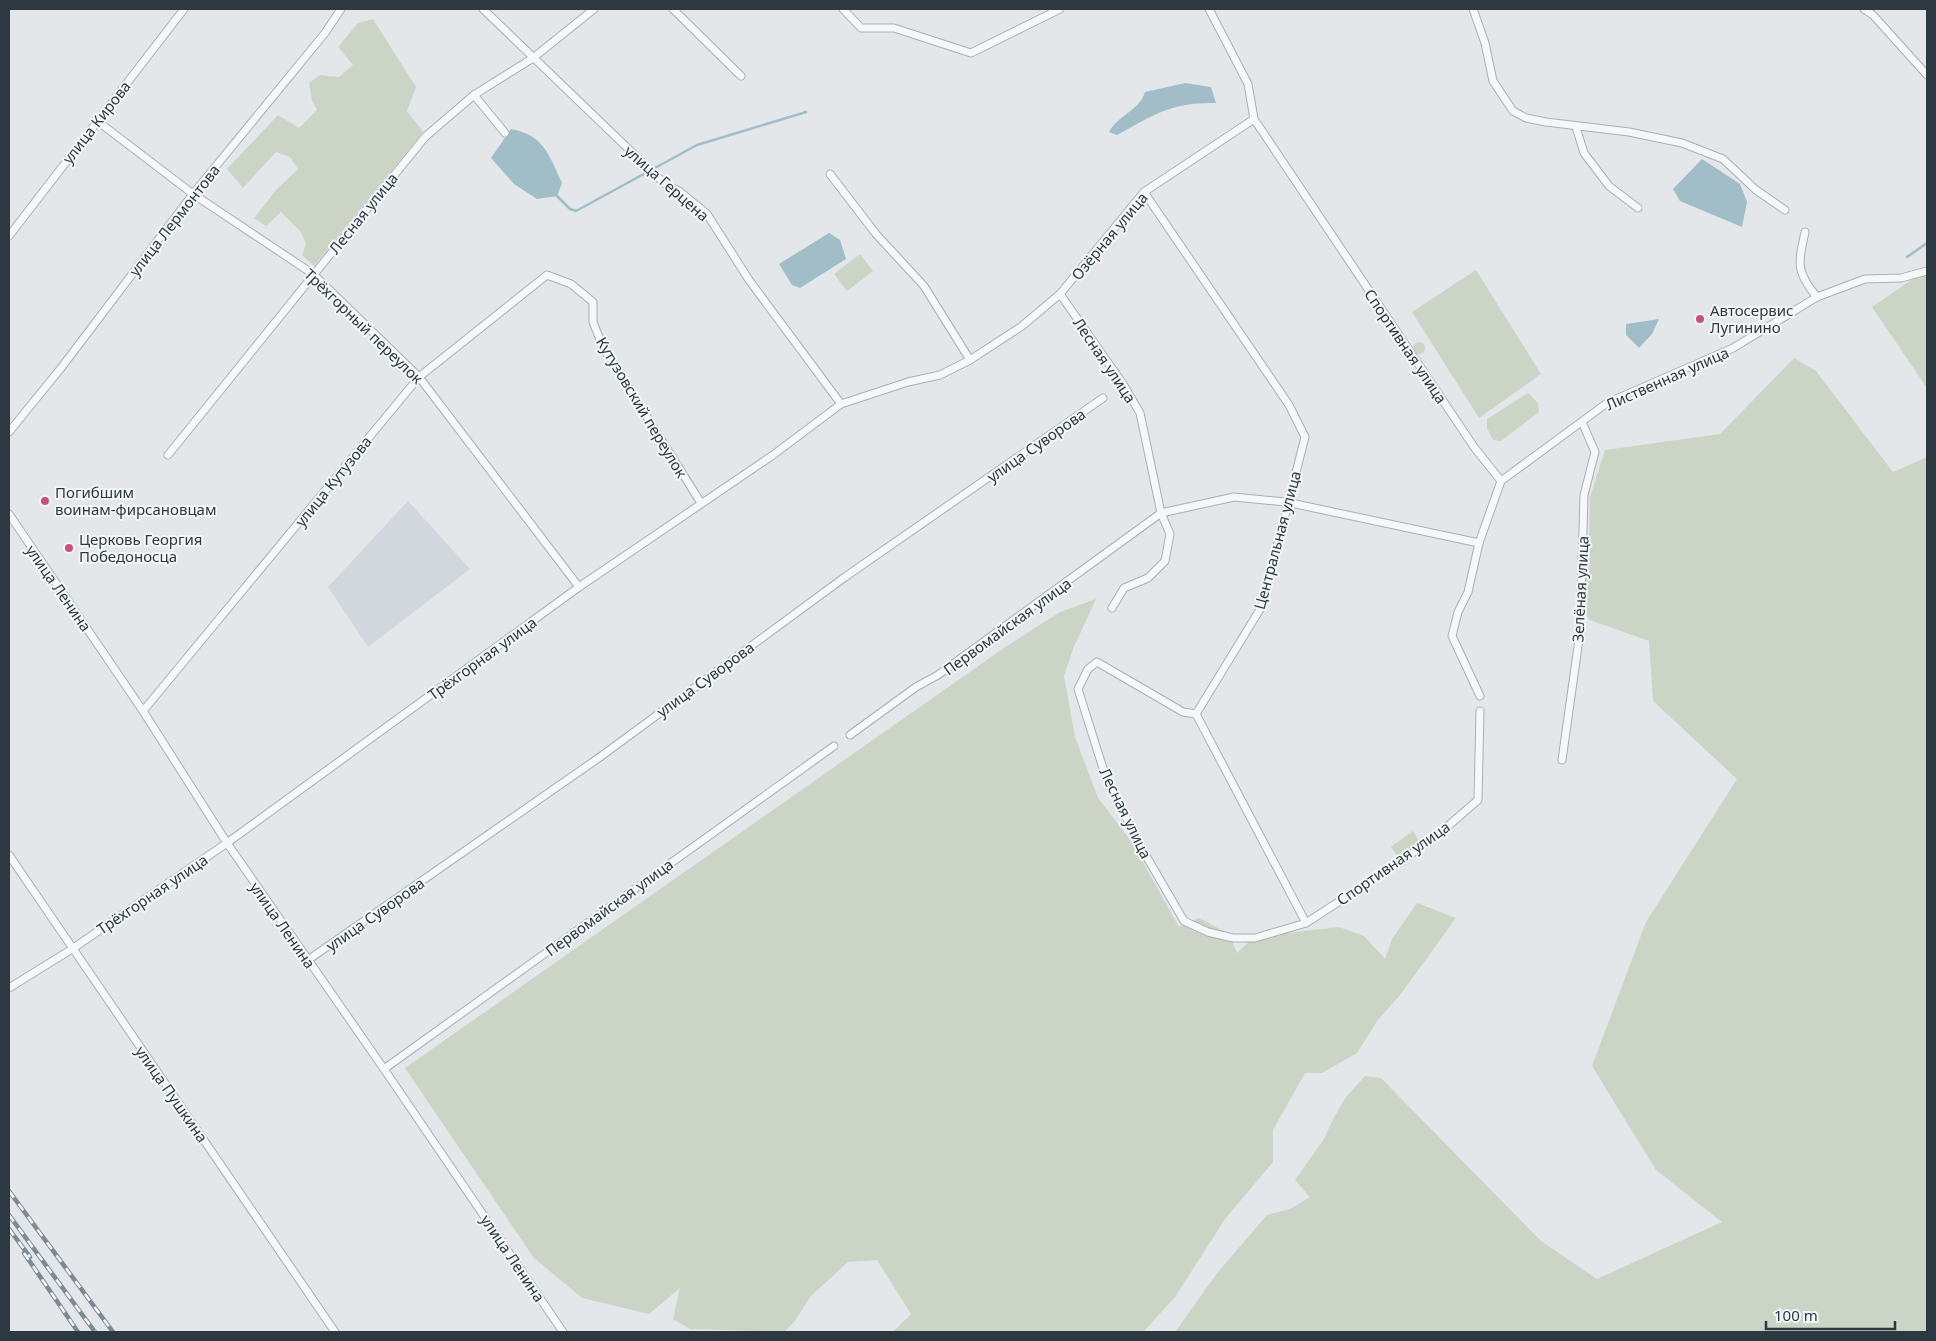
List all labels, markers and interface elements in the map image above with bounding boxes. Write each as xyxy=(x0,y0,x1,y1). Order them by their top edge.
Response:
street label: улица Кирова xyxy=(57,76,135,168)
street label: улица Герцена xyxy=(620,141,714,225)
street label: улица Лермонтова xyxy=(124,160,224,280)
street label: Лесная улица xyxy=(324,168,402,258)
street label: Озёрная улица xyxy=(1066,188,1152,284)
street label: Трёхгорный переулок xyxy=(300,264,428,388)
street label: Спортивная улица xyxy=(1360,285,1452,407)
place label: Автосервис Лугинино xyxy=(1710,300,1793,337)
street label: Лесная улица xyxy=(1069,313,1141,407)
marker: Автосервис Лугинино xyxy=(1694,313,1706,325)
street label: Кутузовский переулок xyxy=(592,333,692,481)
street label: Лиственная улица xyxy=(1602,342,1732,414)
street label: улица Суворова xyxy=(983,404,1089,486)
street label: улица Кутузова xyxy=(290,432,376,530)
street label: Центральная улица xyxy=(1249,469,1305,611)
place label: Погибшим воинам-фирсановцам xyxy=(55,482,216,519)
marker: Погибшим воинам-фирсановцам xyxy=(39,495,51,507)
place label: Церковь Георгия Победоносца xyxy=(79,529,202,566)
street label: Зелёная улица xyxy=(1567,535,1593,643)
street label: улица Ленина xyxy=(22,541,96,635)
marker: Церковь Георгия Победоносца xyxy=(63,542,75,554)
street label: Первомайская улица xyxy=(939,573,1075,679)
street label: Трёхгорная улица xyxy=(424,612,540,704)
street label: улица Суворова xyxy=(652,637,758,721)
street label: Лесная улица xyxy=(1095,764,1157,862)
street label: Спортивная улица xyxy=(1332,816,1454,910)
street label: Трёхгорная улица xyxy=(93,849,211,939)
street label: Первомайская улица xyxy=(541,854,677,960)
street label: улица Суворова xyxy=(322,873,428,955)
street label: улица Ленина xyxy=(246,878,320,972)
street label: улица Пушкина xyxy=(131,1042,213,1146)
street label: улица Ленина xyxy=(476,1210,550,1306)
scale bar xyxy=(1766,1298,1895,1330)
text: 100 m xyxy=(1774,1305,1818,1325)

